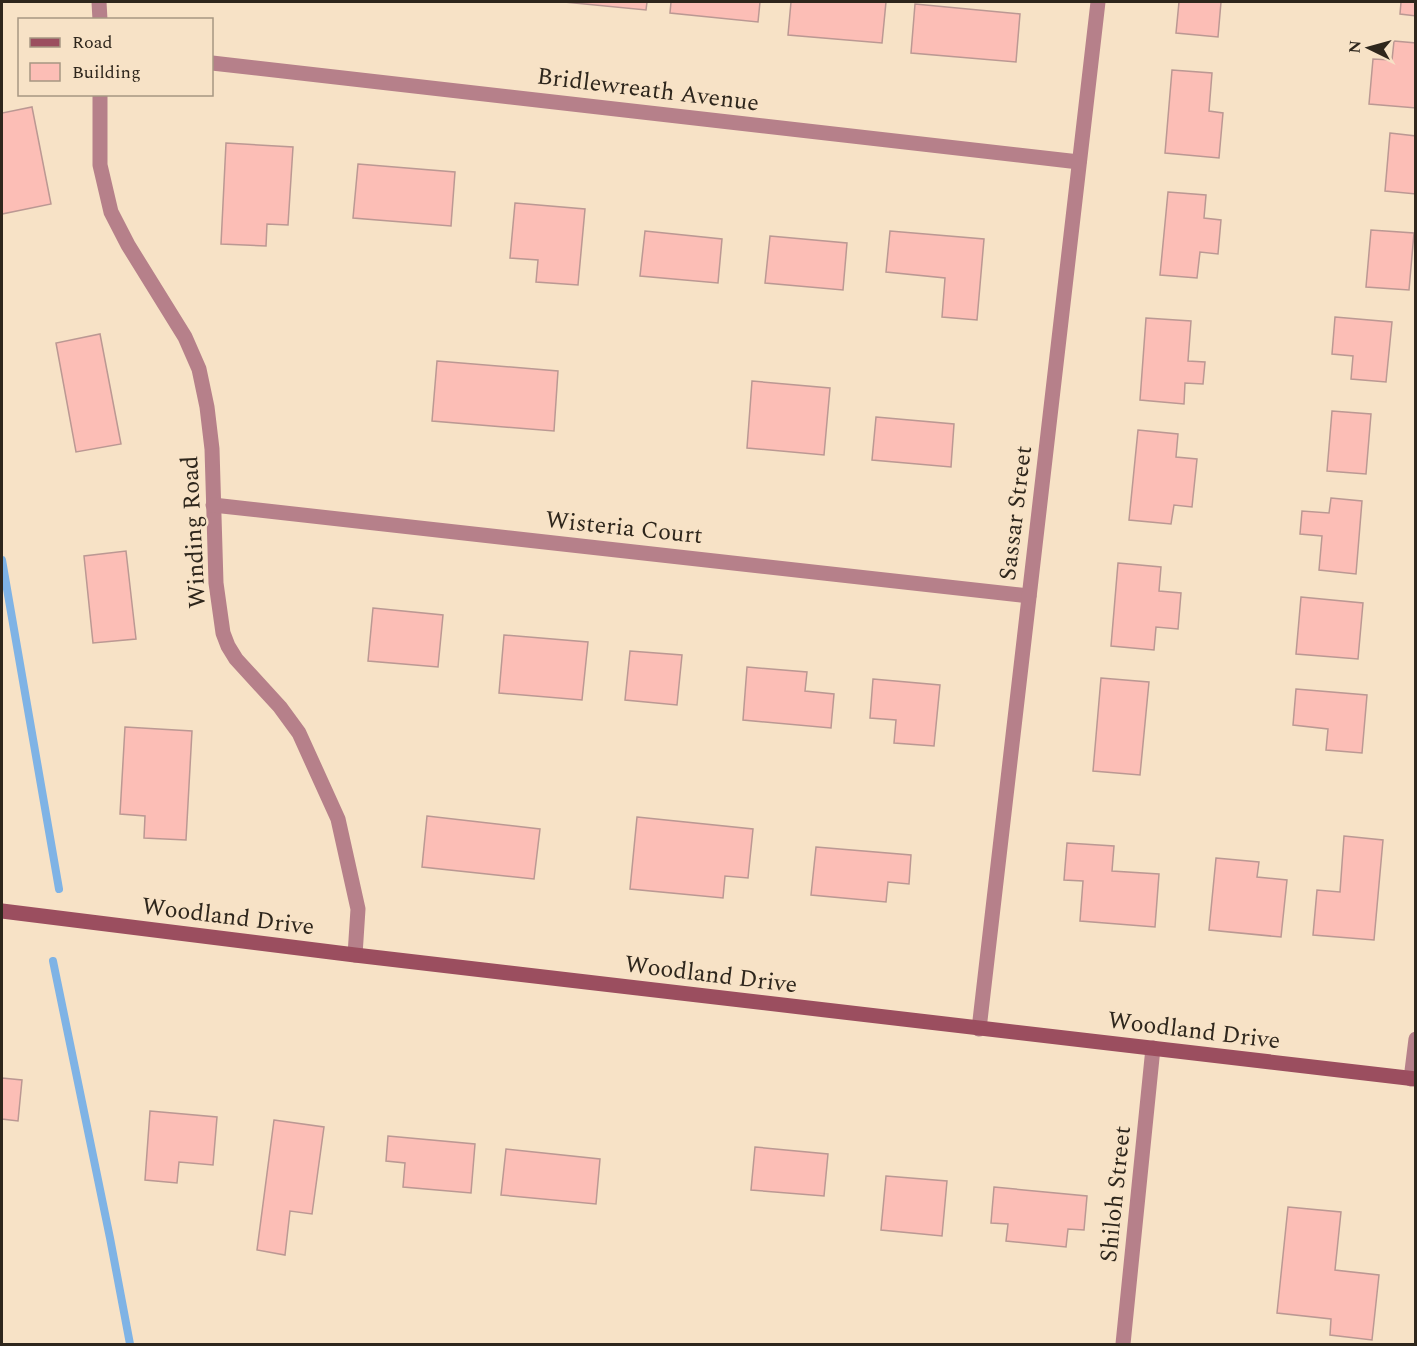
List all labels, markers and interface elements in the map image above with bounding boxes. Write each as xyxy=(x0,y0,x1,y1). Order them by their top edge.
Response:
legend xyxy=(18,18,213,96)
north arrow xyxy=(1339,18,1399,78)
text: Road xyxy=(72,29,113,56)
text: N xyxy=(1343,39,1368,54)
text: Building xyxy=(72,59,141,86)
street label: Bridlewreath Avenue xyxy=(535,59,761,121)
street label: Sassar Street xyxy=(990,443,1042,583)
street label: Winding Road xyxy=(172,455,216,609)
street label: Wisteria Court xyxy=(544,502,704,554)
street label: Woodland Drive xyxy=(140,889,316,945)
street label: Woodland Drive xyxy=(623,947,799,1003)
street label: Woodland Drive xyxy=(1106,1003,1282,1059)
street label: Shiloh Street xyxy=(1091,1124,1141,1264)

